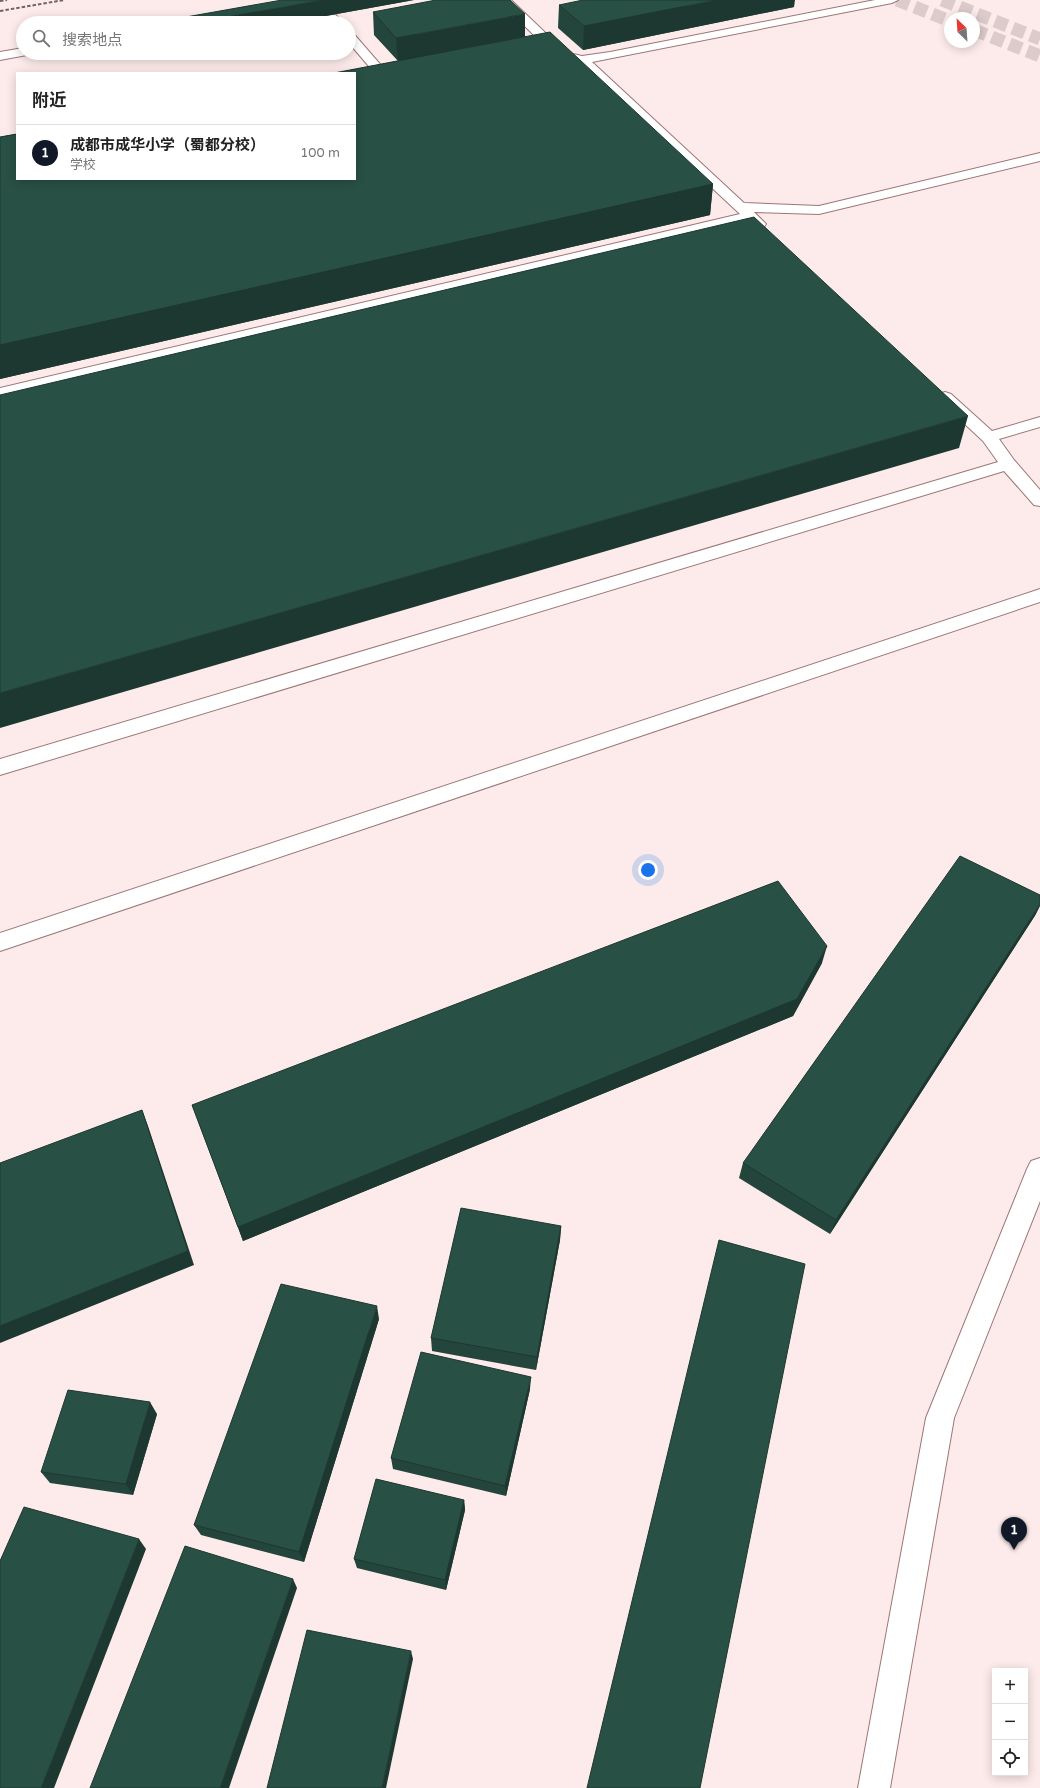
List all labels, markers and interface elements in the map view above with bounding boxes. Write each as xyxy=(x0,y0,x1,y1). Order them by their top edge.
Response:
north arrow xyxy=(944,12,980,48)
search box xyxy=(16,16,356,60)
icon: search xyxy=(30,27,52,49)
text: 搜索地点 xyxy=(62,31,122,49)
text: 附近 xyxy=(32,90,66,111)
text: 成都市成华小学（蜀都分校） xyxy=(70,136,265,154)
text: 1 xyxy=(41,145,49,161)
text: 100 m xyxy=(300,145,340,161)
text: 学校 xyxy=(70,157,96,173)
your location xyxy=(638,860,658,880)
pin: 1 xyxy=(1001,1517,1027,1550)
map controls xyxy=(992,1668,1028,1776)
button: + xyxy=(992,1668,1028,1704)
button: − xyxy=(992,1704,1028,1740)
button: locate xyxy=(992,1740,1028,1776)

